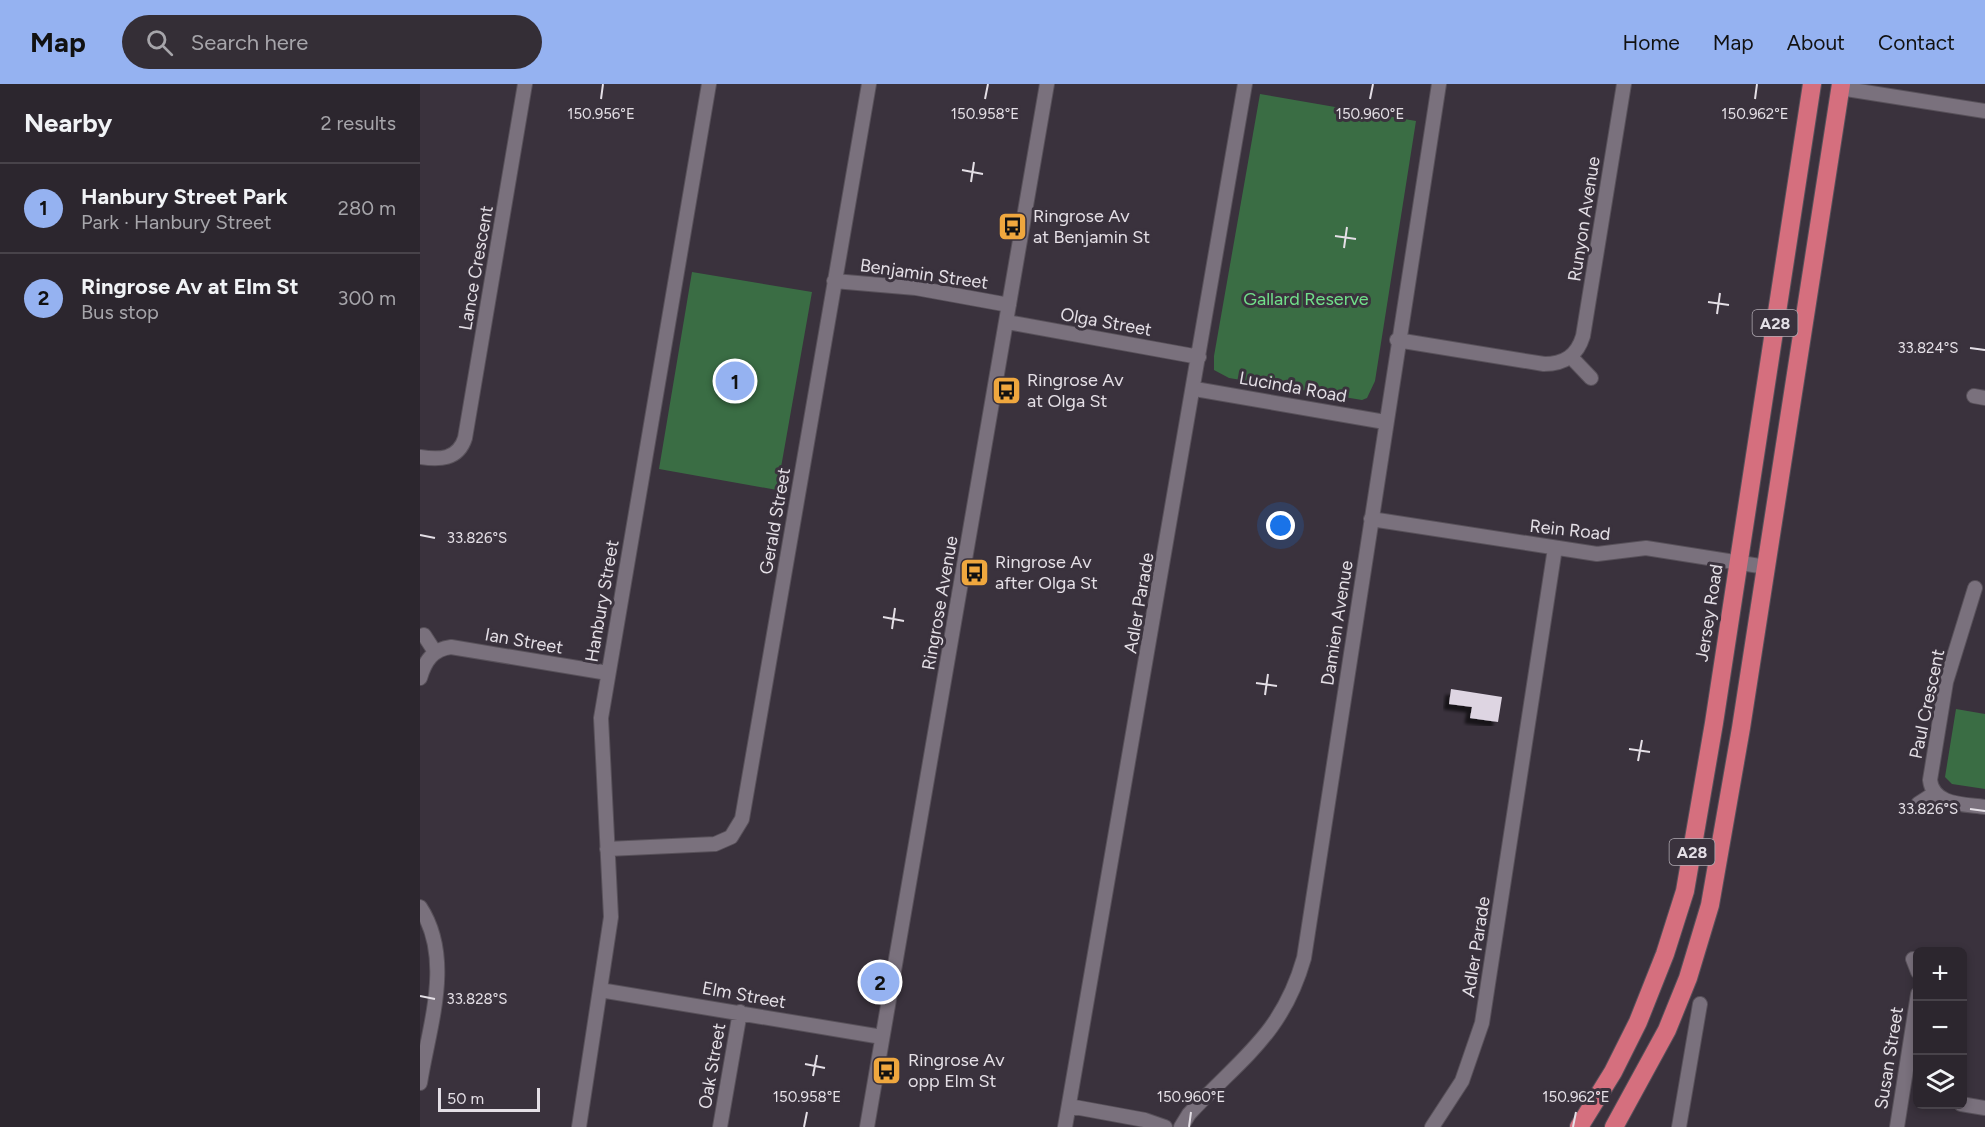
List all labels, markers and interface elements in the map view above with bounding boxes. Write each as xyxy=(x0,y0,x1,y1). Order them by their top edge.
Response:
search box xyxy=(122,15,542,69)
text: Map xyxy=(30,25,86,59)
icon: search xyxy=(143,26,176,59)
text: Search here xyxy=(191,29,308,56)
text: Home xyxy=(1623,30,1680,55)
text: Map xyxy=(1713,30,1754,55)
text: About xyxy=(1787,30,1845,55)
text: Contact xyxy=(1878,30,1955,55)
text: 150.956°E xyxy=(567,105,635,123)
text: 150.958°E xyxy=(951,105,1019,123)
text: 150.960°E xyxy=(1336,105,1404,123)
text: 150.962°E xyxy=(1721,105,1789,123)
text: Nearby xyxy=(24,107,112,139)
text: 2 results xyxy=(320,111,396,135)
street label: Runyon Avenue xyxy=(1563,155,1605,283)
text: Hanbury Street Park xyxy=(81,183,288,210)
text: 1 xyxy=(39,196,48,220)
text: 280 m xyxy=(338,196,396,220)
street label: Lance Crescent xyxy=(454,204,498,332)
place label: Ringrose Av at Benjamin St xyxy=(1033,205,1150,248)
text: Park · Hanbury Street xyxy=(81,210,271,234)
bus stop icon: Ringrose Av at Benjamin St xyxy=(996,210,1028,242)
street label: Benjamin Street xyxy=(858,254,990,294)
text: Ringrose Av at Elm St xyxy=(81,273,299,300)
text: 2 xyxy=(38,286,49,310)
text: 300 m xyxy=(338,286,396,310)
park label: Gallard Reserve xyxy=(1243,288,1369,310)
text: Bus stop xyxy=(81,300,159,324)
street label: Olga Street xyxy=(1059,303,1154,341)
road number: A28 xyxy=(1752,310,1798,336)
text: 33.824°S xyxy=(1897,339,1959,357)
pin: 1 xyxy=(716,358,754,404)
street label: Lucinda Road xyxy=(1237,367,1349,407)
place label: Ringrose Av at Olga St xyxy=(1027,369,1124,412)
bus stop icon: Ringrose Av at Olga St xyxy=(990,374,1022,406)
street label: Gerald Street xyxy=(755,466,795,576)
your location xyxy=(1266,511,1295,540)
street label: Rein Road xyxy=(1528,515,1612,545)
text: 33.826°S xyxy=(447,529,507,547)
street label: Ringrose Avenue xyxy=(917,534,963,672)
street label: Hanbury Street xyxy=(580,538,624,664)
place label: Ringrose Av after Olga St xyxy=(995,551,1098,594)
street label: Adler Parade xyxy=(1119,551,1159,655)
bus stop icon: Ringrose Av after Olga St xyxy=(958,556,990,588)
street label: Damien Avenue xyxy=(1316,559,1358,687)
street label: Jersey Road xyxy=(1690,563,1728,663)
street label: Ian Street xyxy=(483,623,565,659)
street label: Paul Crescent xyxy=(1905,647,1949,761)
text: 33.826°S xyxy=(1898,800,1958,818)
road number: A28 xyxy=(1670,839,1714,865)
street label: Adler Parade xyxy=(1457,895,1495,999)
map controls xyxy=(1913,947,1967,1109)
button: + xyxy=(1913,947,1967,1001)
pin: 2 xyxy=(860,960,900,1004)
street label: Elm Street xyxy=(700,977,788,1013)
text: 33.828°S xyxy=(447,990,508,1008)
button: − xyxy=(1913,1001,1967,1055)
street label: Susan Street xyxy=(1870,1005,1908,1111)
street label: Oak Street xyxy=(694,1021,730,1111)
place label: Ringrose Av opp Elm St xyxy=(908,1049,1005,1092)
bus stop icon: Ringrose Av opp Elm St xyxy=(871,1054,903,1086)
button: layers xyxy=(1913,1055,1967,1109)
scale bar xyxy=(438,1085,540,1112)
text: 150.958°E xyxy=(773,1088,841,1106)
text: 150.960°E xyxy=(1157,1088,1225,1106)
text: 150.962°E xyxy=(1542,1088,1610,1106)
text: 50 m xyxy=(447,1089,484,1108)

